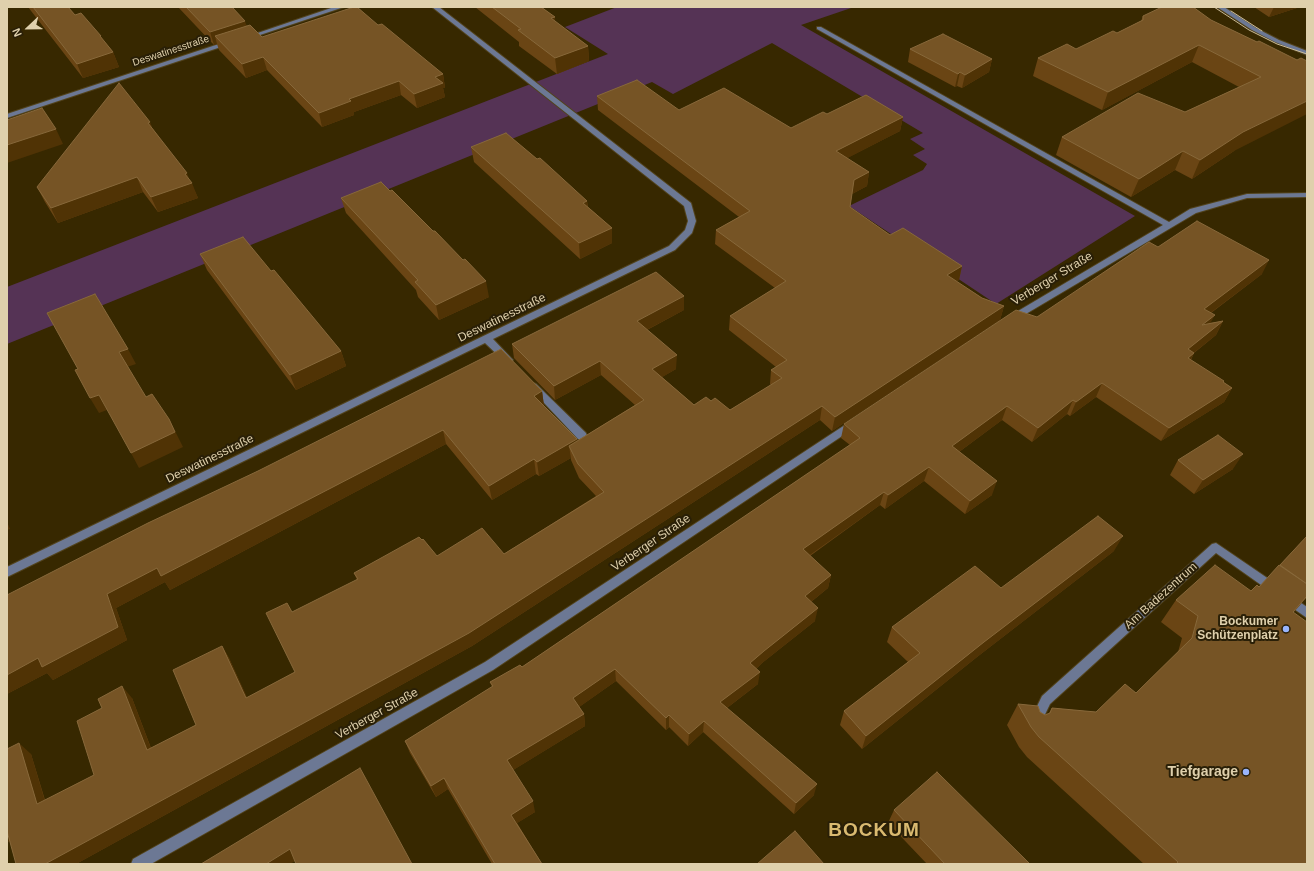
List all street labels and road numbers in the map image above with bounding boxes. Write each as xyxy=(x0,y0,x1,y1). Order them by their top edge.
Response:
street label: Deswatinesstraße xyxy=(131,33,211,69)
street label: Verberger Straße xyxy=(1009,249,1095,309)
street label: Deswatinesstraße xyxy=(456,290,548,346)
street label: Deswatinesstraße xyxy=(164,431,256,487)
street label: Verberger Straße xyxy=(609,511,693,575)
street label: Am Badezentrum xyxy=(1122,560,1200,632)
street label: Verberger Straße xyxy=(333,685,421,743)

